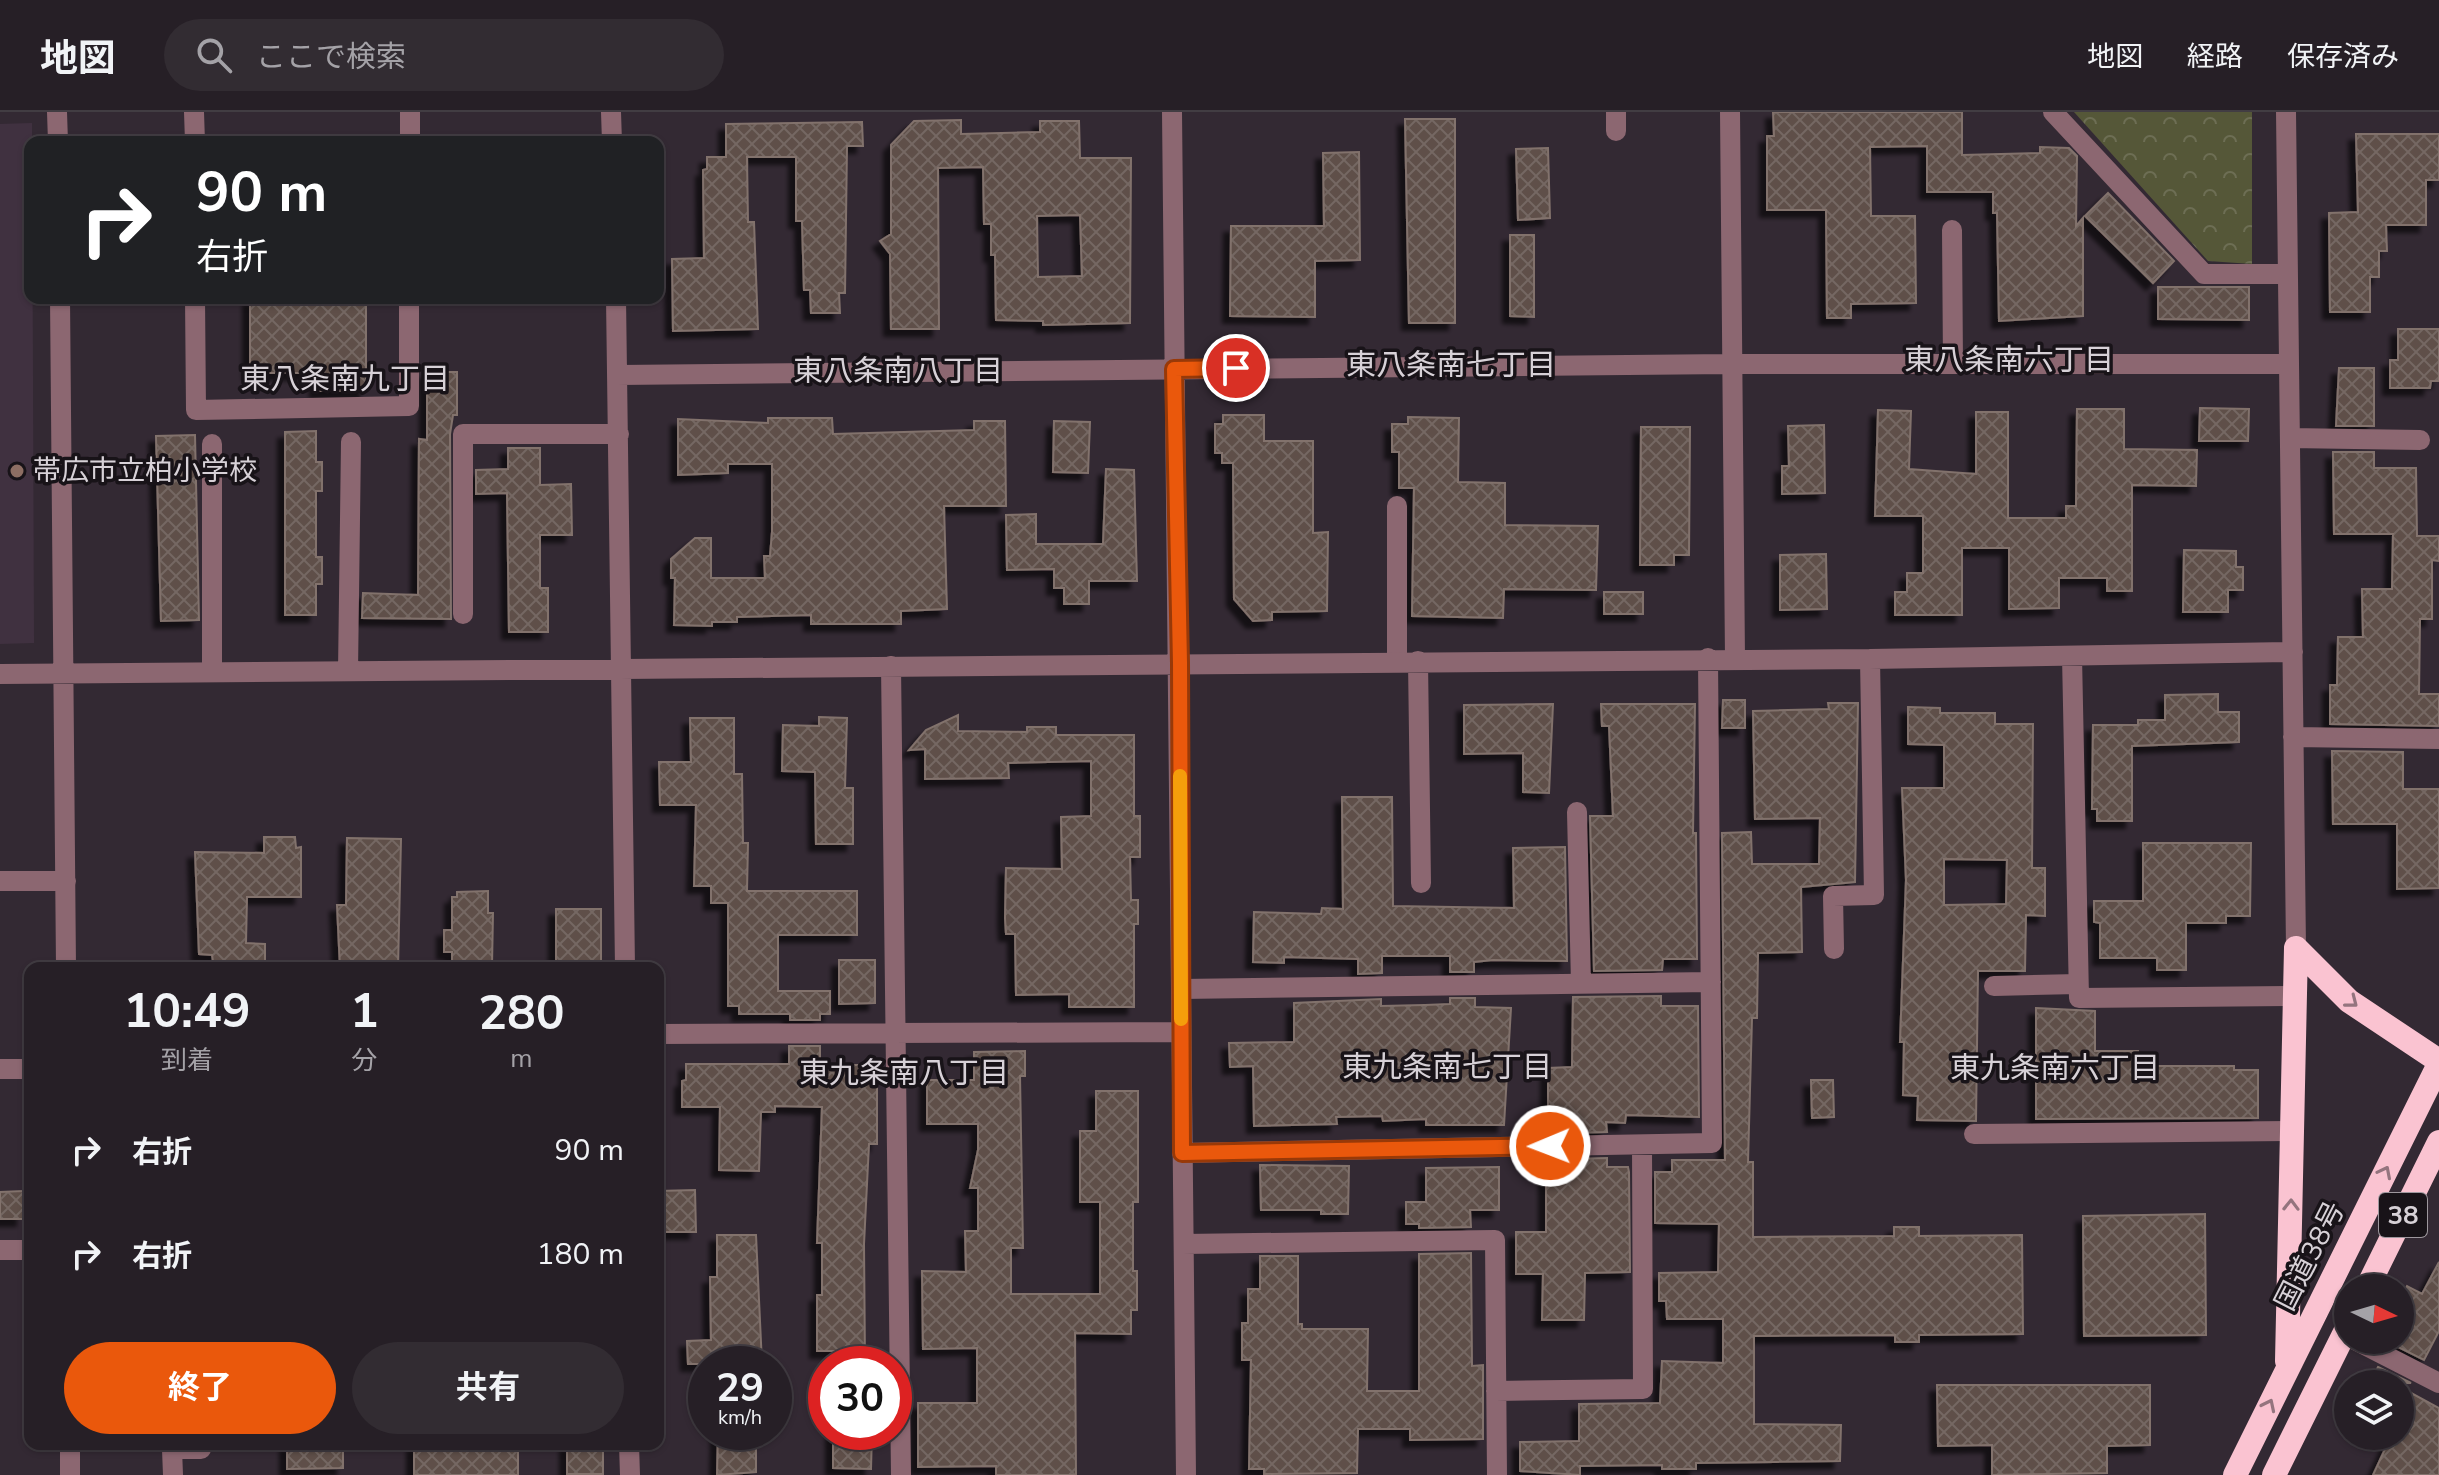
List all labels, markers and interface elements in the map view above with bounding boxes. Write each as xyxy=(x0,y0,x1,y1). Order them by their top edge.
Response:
search box xyxy=(164,19,724,91)
text: 地図 xyxy=(40,33,116,84)
icon: search xyxy=(192,33,236,77)
text: ここで検索 xyxy=(256,37,406,78)
text: 地図 xyxy=(2087,38,2143,76)
text: 経路 xyxy=(2187,38,2243,76)
text: 保存済み xyxy=(2287,38,2399,76)
text: 90 m xyxy=(196,154,327,231)
icon: right xyxy=(64,168,168,272)
text: 右折 xyxy=(196,233,268,282)
pin xyxy=(1202,334,1270,402)
district label: 東八条南六丁目 xyxy=(1904,340,2114,381)
district label: 東八条南七丁目 xyxy=(1346,345,1556,386)
icon: arrive xyxy=(1214,346,1258,390)
district label: 東八条南八丁目 xyxy=(793,351,1003,392)
district label: 東八条南九丁目 xyxy=(240,359,450,400)
place label: 帯広市立柏小学校 xyxy=(33,452,257,490)
marker: 帯広市立柏小学校 xyxy=(8,462,26,480)
text: 10:49 xyxy=(123,978,251,1044)
text: 1 xyxy=(350,978,379,1044)
text: 280 xyxy=(478,980,565,1046)
one-way arrow xyxy=(2343,992,2357,1007)
text: m xyxy=(510,1041,532,1076)
text: 到着 xyxy=(161,1043,213,1078)
text: 分 xyxy=(351,1043,377,1078)
district label: 東九条南七丁目 xyxy=(1342,1047,1552,1088)
district label: 東九条南六丁目 xyxy=(1950,1048,2160,1089)
district label: 東九条南八丁目 xyxy=(799,1053,1009,1094)
position arrow xyxy=(1508,1104,1592,1188)
icon: right xyxy=(64,1128,108,1172)
text: 90 m xyxy=(555,1130,624,1171)
text: 右折 xyxy=(132,1132,192,1173)
one-way arrow xyxy=(2375,1166,2391,1181)
road number: 38 xyxy=(2379,1193,2427,1237)
street label: 国道38号 xyxy=(2266,1195,2354,1317)
one-way arrow xyxy=(2282,1198,2299,1211)
icon: right xyxy=(64,1232,108,1276)
text: 180 m xyxy=(537,1234,624,1275)
text: 右折 xyxy=(132,1236,192,1277)
north arrow xyxy=(2334,1274,2414,1354)
map controls xyxy=(2334,1274,2414,1450)
button: 終了 xyxy=(64,1342,336,1434)
button: 共有 xyxy=(352,1342,624,1434)
speed limit sign: 30 xyxy=(808,1346,912,1450)
text: 29 xyxy=(716,1361,764,1415)
button: layers xyxy=(2334,1370,2414,1450)
one-way arrow xyxy=(2259,1398,2275,1413)
text: km/h xyxy=(718,1404,762,1431)

